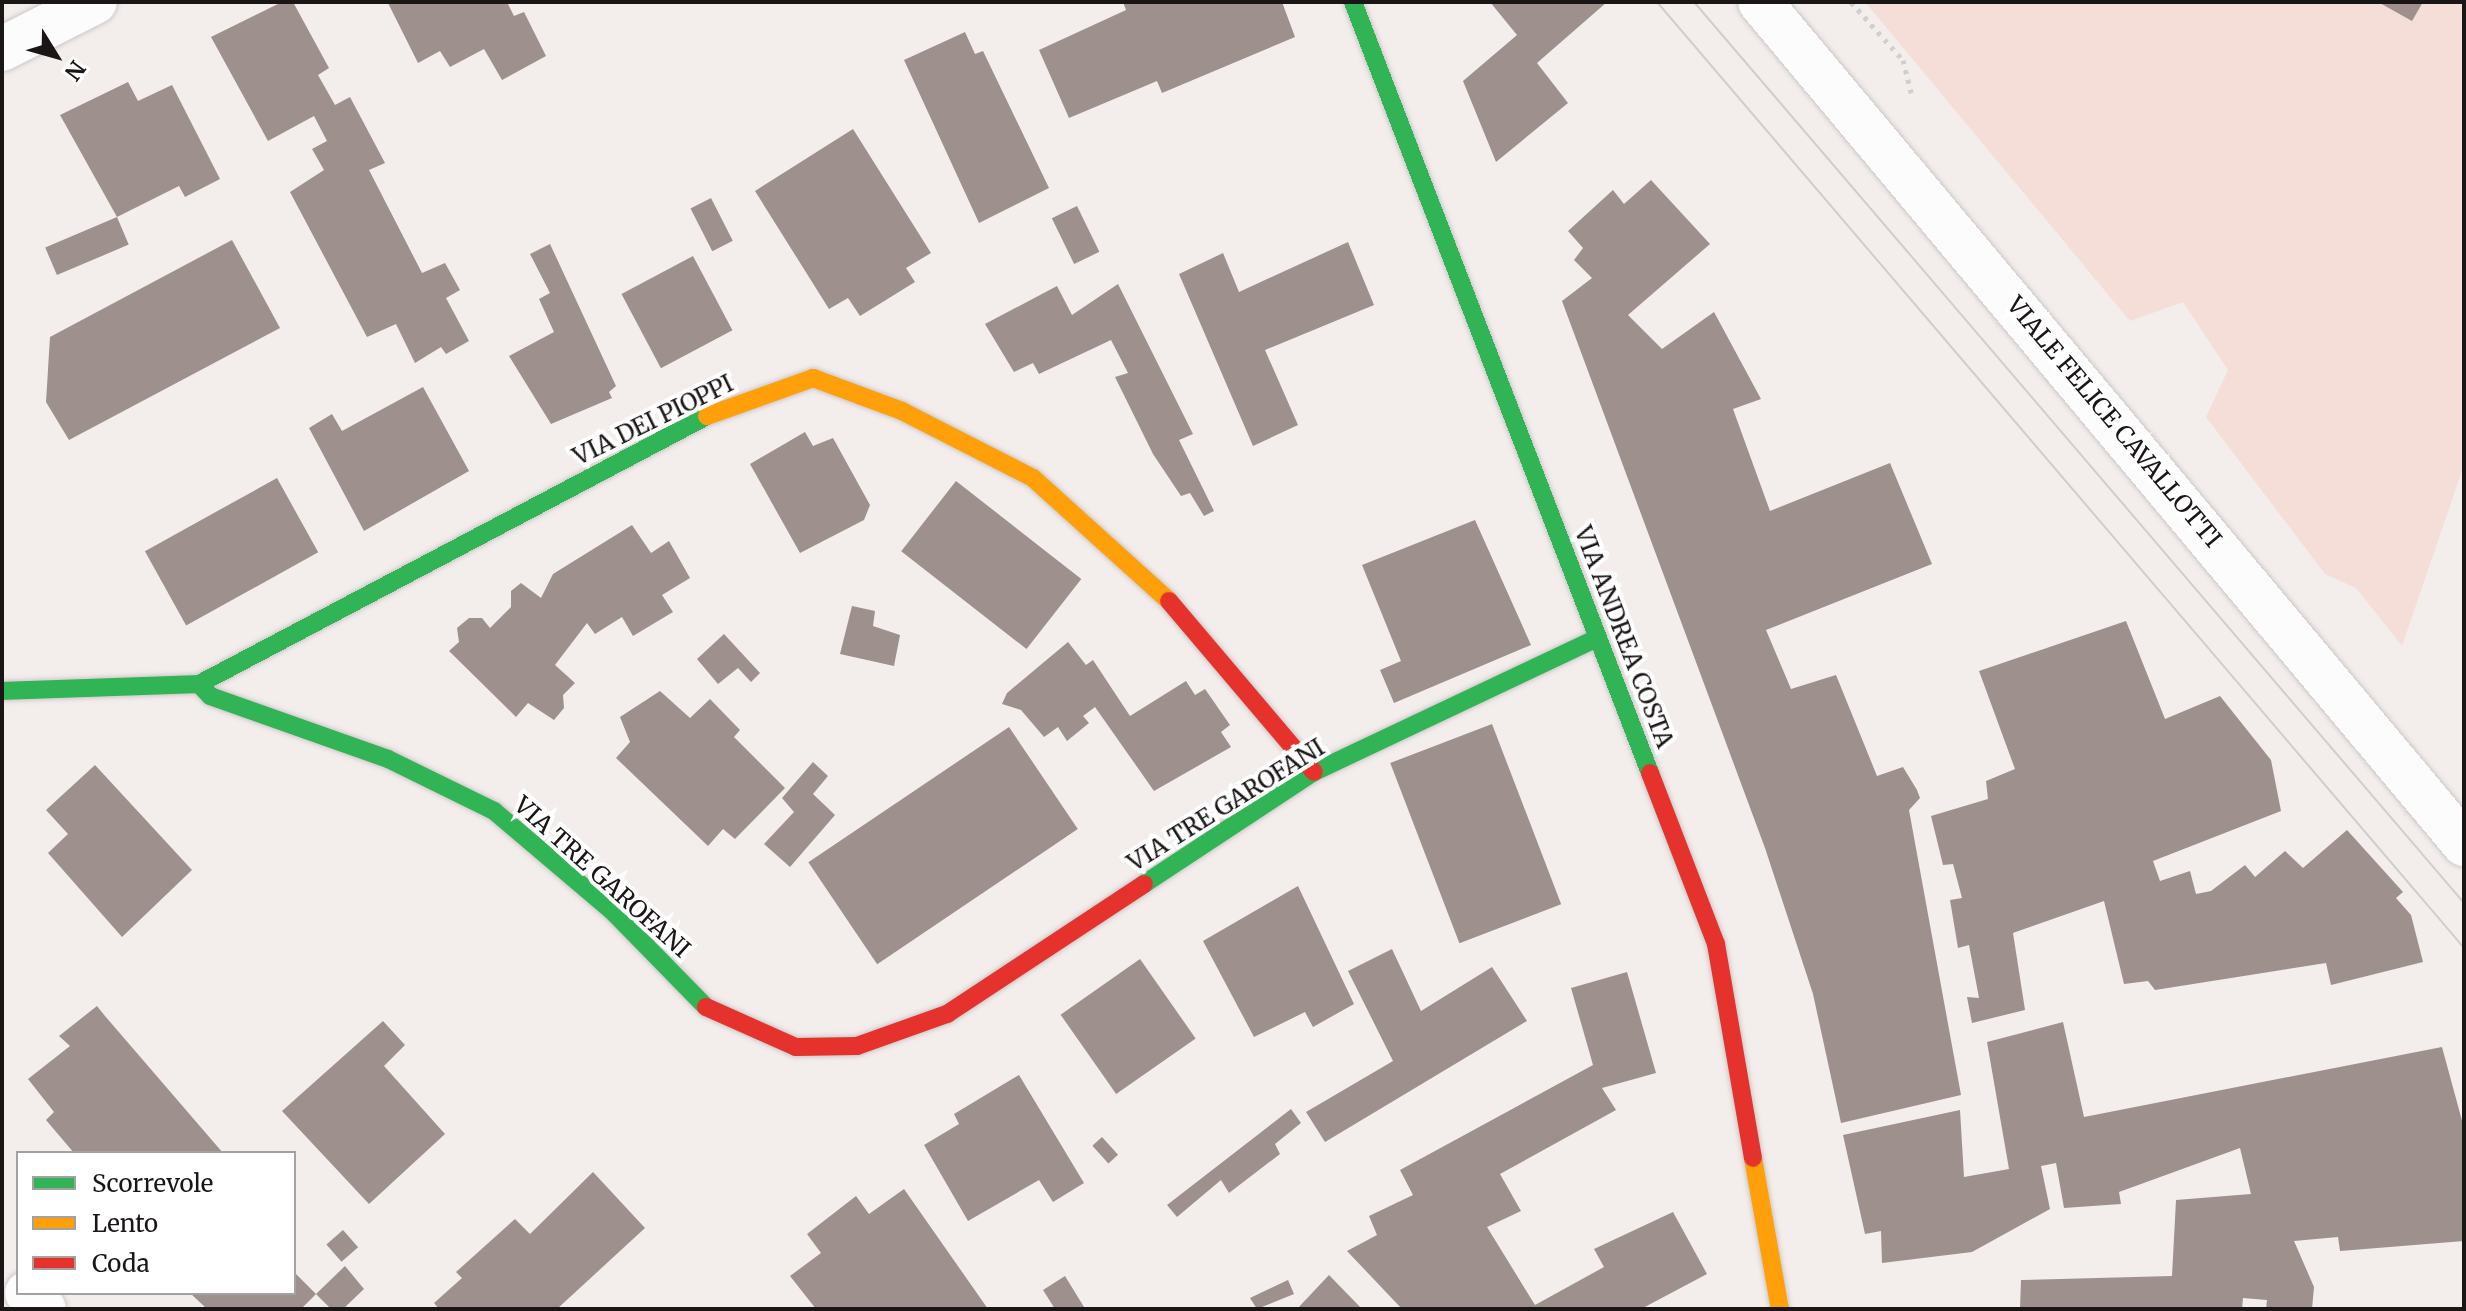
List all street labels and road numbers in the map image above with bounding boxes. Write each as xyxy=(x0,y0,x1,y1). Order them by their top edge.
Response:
street label: VIALE FELICE CAVALLOTTI xyxy=(2001,291,2227,553)
street label: VIA DEI PIOPPI xyxy=(568,369,738,471)
street label: VIA ANDREA COSTA xyxy=(1568,522,1680,752)
street label: VIA TRE GAROFANI xyxy=(1122,733,1330,877)
street label: VIA TRE GAROFANI xyxy=(508,790,696,964)

